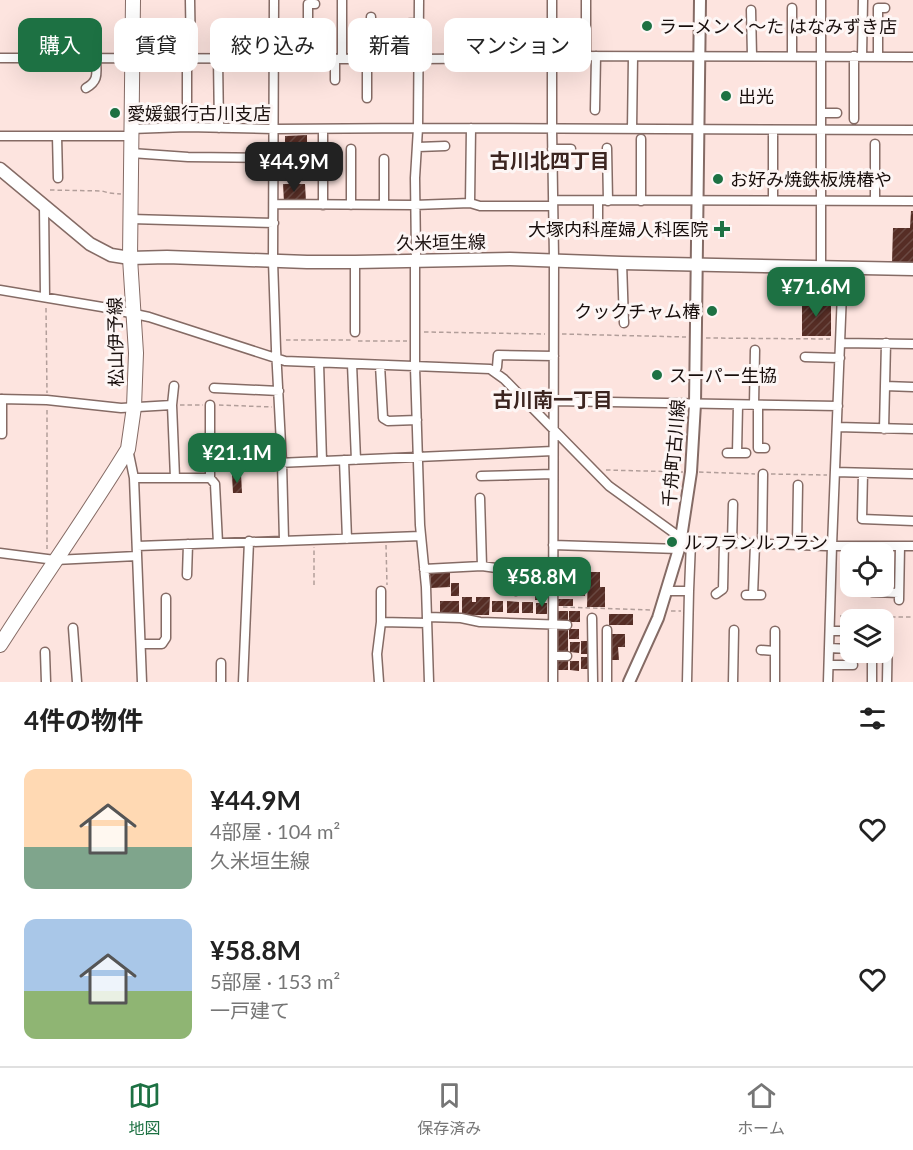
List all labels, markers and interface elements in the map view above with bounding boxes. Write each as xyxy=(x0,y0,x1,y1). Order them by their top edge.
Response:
place label: ラーメンく～た はなみずき店 xyxy=(659,15,897,37)
chip: 購入 xyxy=(18,18,102,72)
chip: 賃貸 xyxy=(114,18,198,72)
chip: 絞り込み xyxy=(210,18,336,72)
chip: 新着 xyxy=(348,18,432,72)
chip: マンション xyxy=(444,18,591,72)
marker: ラーメンく～た はなみずき店 xyxy=(640,19,654,33)
place label: 出光 xyxy=(738,85,774,107)
marker: 出光 xyxy=(719,89,733,103)
place label: 愛媛銀行古川支店 xyxy=(127,102,271,124)
marker: 愛媛銀行古川支店 xyxy=(108,106,122,120)
pin: ¥44.9M xyxy=(245,142,343,193)
district label: 古川北四丁目 xyxy=(490,148,610,172)
text: ¥44.9M xyxy=(259,149,329,173)
place label: お好み焼鉄板焼椿や xyxy=(730,168,892,190)
marker: お好み焼鉄板焼椿や xyxy=(711,172,725,186)
place label: 大塚内科産婦人科医院 xyxy=(528,218,708,240)
marker: 大塚内科産婦人科医院 xyxy=(713,220,731,238)
street label: 久米垣生線 xyxy=(396,230,486,254)
pin: ¥71.6M xyxy=(767,267,865,318)
text: ¥71.6M xyxy=(781,274,851,298)
street label: 松山伊予線 xyxy=(103,297,127,387)
place label: クックチャム椿 xyxy=(574,300,700,322)
marker: クックチャム椿 xyxy=(705,304,719,318)
place label: スーパー生協 xyxy=(669,364,777,386)
marker: スーパー生協 xyxy=(650,368,664,382)
district label: 古川南一丁目 xyxy=(493,387,613,411)
street label: 千舟町古川線 xyxy=(657,398,689,508)
pin: ¥21.1M xyxy=(188,433,286,484)
text: ¥21.1M xyxy=(202,440,272,464)
place label: ルフランルフラン xyxy=(684,531,828,553)
marker: ルフランルフラン xyxy=(665,535,679,549)
map controls xyxy=(840,543,894,663)
button: locate xyxy=(840,543,894,597)
pin: ¥58.8M xyxy=(493,557,591,608)
text: ¥58.8M xyxy=(507,564,577,588)
button: layers xyxy=(840,609,894,663)
icon: filters xyxy=(856,702,889,735)
text: 4件の物件 xyxy=(24,704,143,736)
text: ¥44.9M xyxy=(210,784,301,816)
icon: home xyxy=(72,793,144,865)
icon: heart xyxy=(856,813,889,846)
text: 4部屋 · 104 m² xyxy=(210,819,340,843)
text: 久米垣生線 xyxy=(210,848,310,872)
text: ¥58.8M xyxy=(210,934,301,966)
icon: home xyxy=(72,943,144,1015)
icon: heart xyxy=(856,963,889,996)
text: 5部屋 · 153 m² xyxy=(210,969,340,993)
text: 一戸建て xyxy=(210,998,290,1022)
tab: 地図 xyxy=(128,1079,161,1139)
tab: 保存済み xyxy=(417,1079,481,1139)
tab: ホーム xyxy=(737,1079,785,1139)

